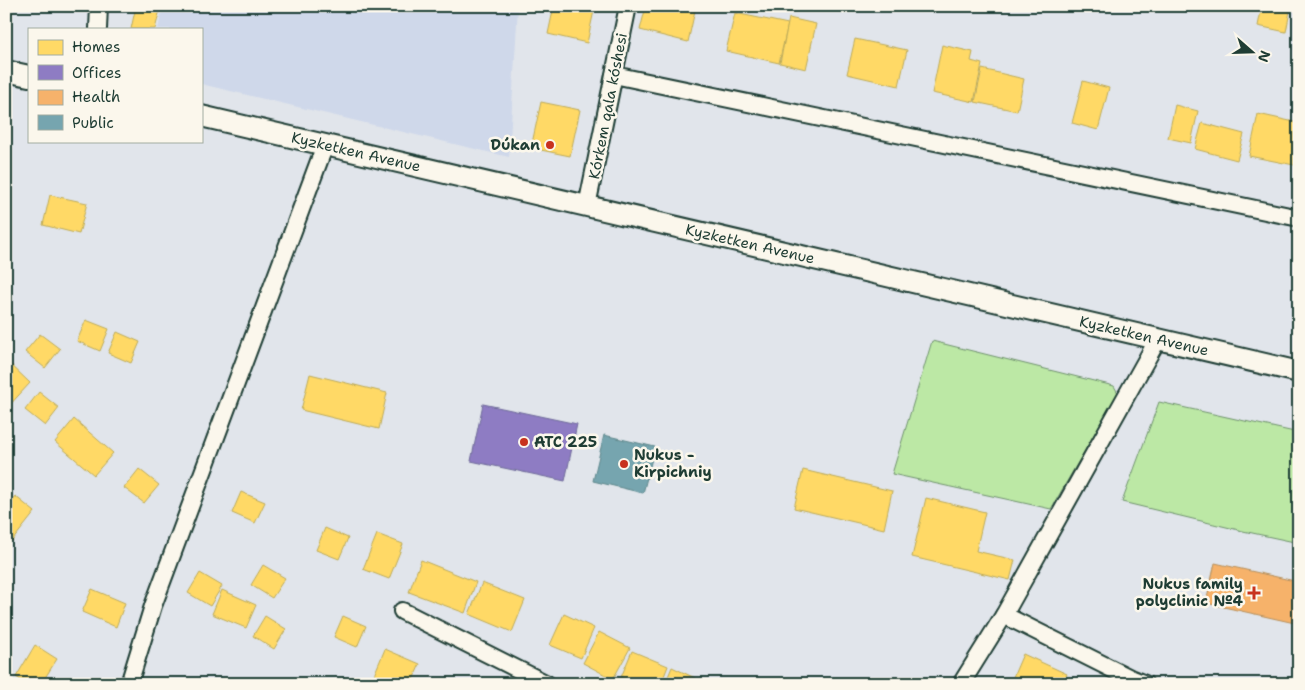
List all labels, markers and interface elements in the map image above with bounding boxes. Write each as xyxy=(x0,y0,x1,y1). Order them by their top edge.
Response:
legend xyxy=(28,28,202,142)
north arrow xyxy=(1228,28,1278,78)
street label: Kórkem qala kóshesi xyxy=(584,31,632,181)
text: Homes xyxy=(72,37,120,57)
text: N xyxy=(1254,48,1275,65)
text: Offices xyxy=(72,63,121,83)
text: Health xyxy=(72,87,120,107)
text: Public xyxy=(72,113,114,133)
street label: Kyzketken Avenue xyxy=(289,127,423,177)
place label: Dúkan xyxy=(490,135,540,155)
marker: Dúkan xyxy=(544,139,556,151)
street label: Kyzketken Avenue xyxy=(683,219,817,269)
street label: Kyzketken Avenue xyxy=(1077,311,1211,361)
place label: АТС 225 xyxy=(534,432,597,452)
marker: АТС 225 xyxy=(518,436,530,448)
place label: Nukus - Kirpichniy xyxy=(634,445,712,482)
marker: Nukus - Kirpichniy xyxy=(618,458,630,470)
place label: Nukus family polyclinic №4 xyxy=(1136,574,1243,611)
marker: Nukus family polyclinic №4 xyxy=(1247,586,1261,600)

